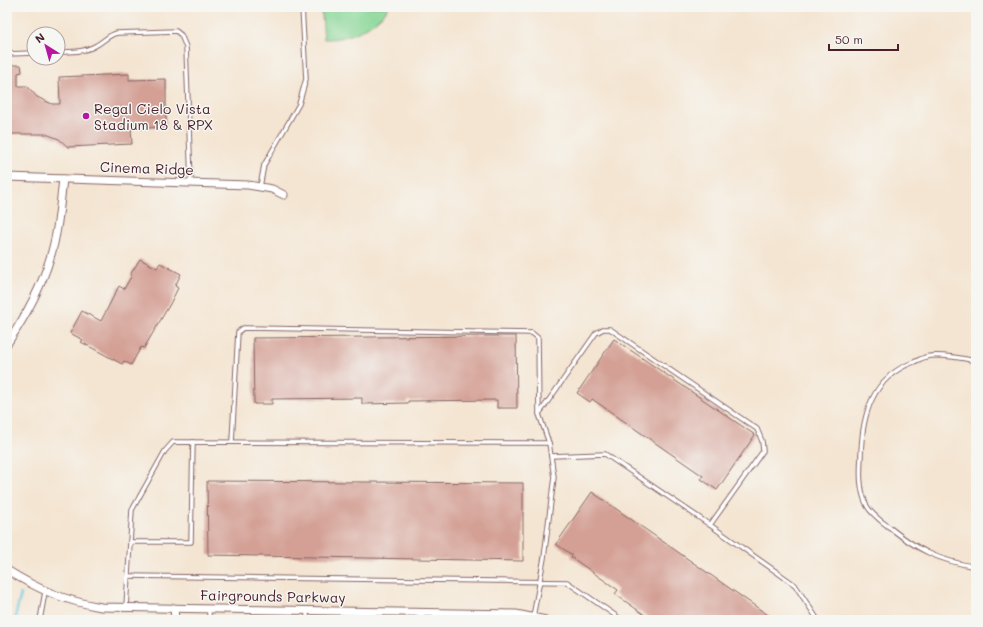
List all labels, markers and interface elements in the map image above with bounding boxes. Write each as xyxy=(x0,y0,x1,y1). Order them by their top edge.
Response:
north arrow xyxy=(26,26,66,66)
scale bar xyxy=(829,26,898,52)
text: N xyxy=(32,29,48,46)
text: 50 m xyxy=(835,31,863,47)
place label: Regal Cielo Vista Stadium 18 & RPX xyxy=(94,99,213,134)
marker: Regal Cielo Vista Stadium 18 & RPX xyxy=(81,111,91,121)
street label: Cinema Ridge xyxy=(100,157,194,179)
street label: Fairgrounds Parkway xyxy=(200,585,346,607)

